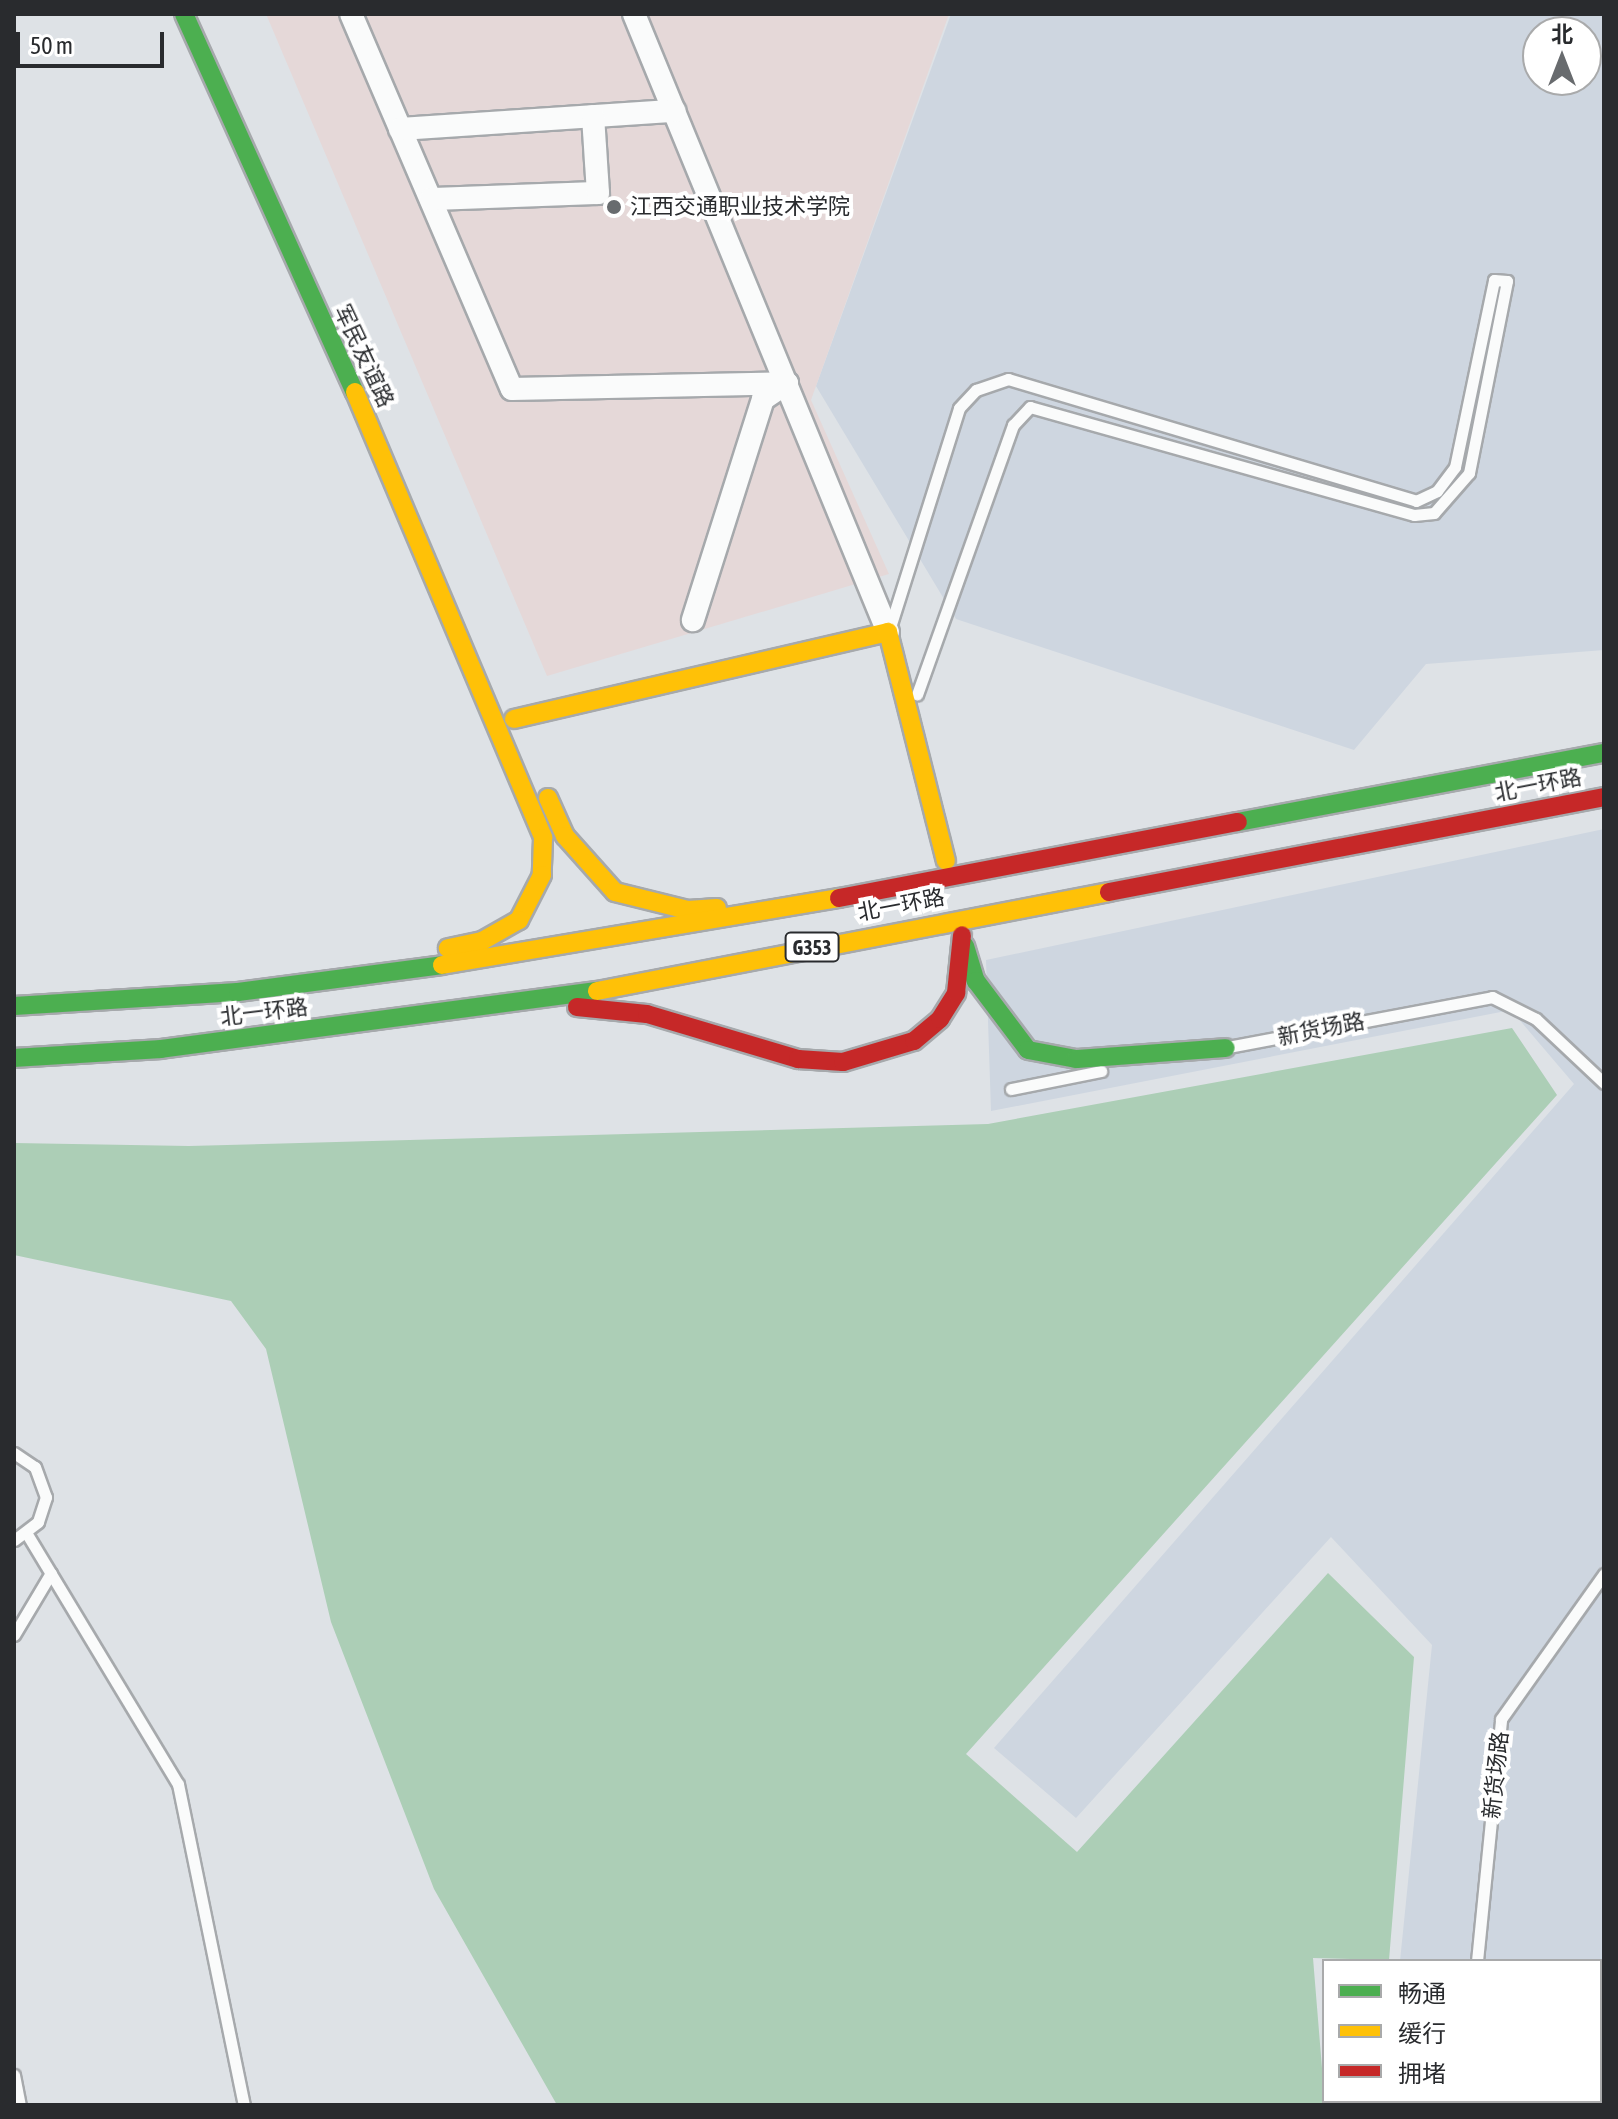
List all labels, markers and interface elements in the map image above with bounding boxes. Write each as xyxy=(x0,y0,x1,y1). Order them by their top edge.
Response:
scale bar xyxy=(20,16,168,66)
north arrow xyxy=(1522,16,1602,96)
text: 北 xyxy=(1551,21,1573,47)
text: 50 m xyxy=(30,32,73,59)
place label: 江西交通职业技术学院 xyxy=(630,194,850,220)
marker: 江西交通职业技术学院 xyxy=(605,198,623,216)
street label: 军民友谊路 xyxy=(329,301,399,411)
street label: 北一环路 xyxy=(1492,764,1584,806)
street label: 北一环路 xyxy=(855,884,947,926)
road number: G353 xyxy=(784,931,840,963)
street label: 北一环路 xyxy=(219,994,309,1030)
street label: 新货场路 xyxy=(1275,1008,1367,1050)
street label: 新货场路 xyxy=(1478,1730,1514,1820)
legend xyxy=(1322,1959,1602,2103)
text: 畅通 xyxy=(1398,1980,1446,2007)
text: 缓行 xyxy=(1398,2020,1446,2047)
text: 拥堵 xyxy=(1398,2060,1446,2087)

